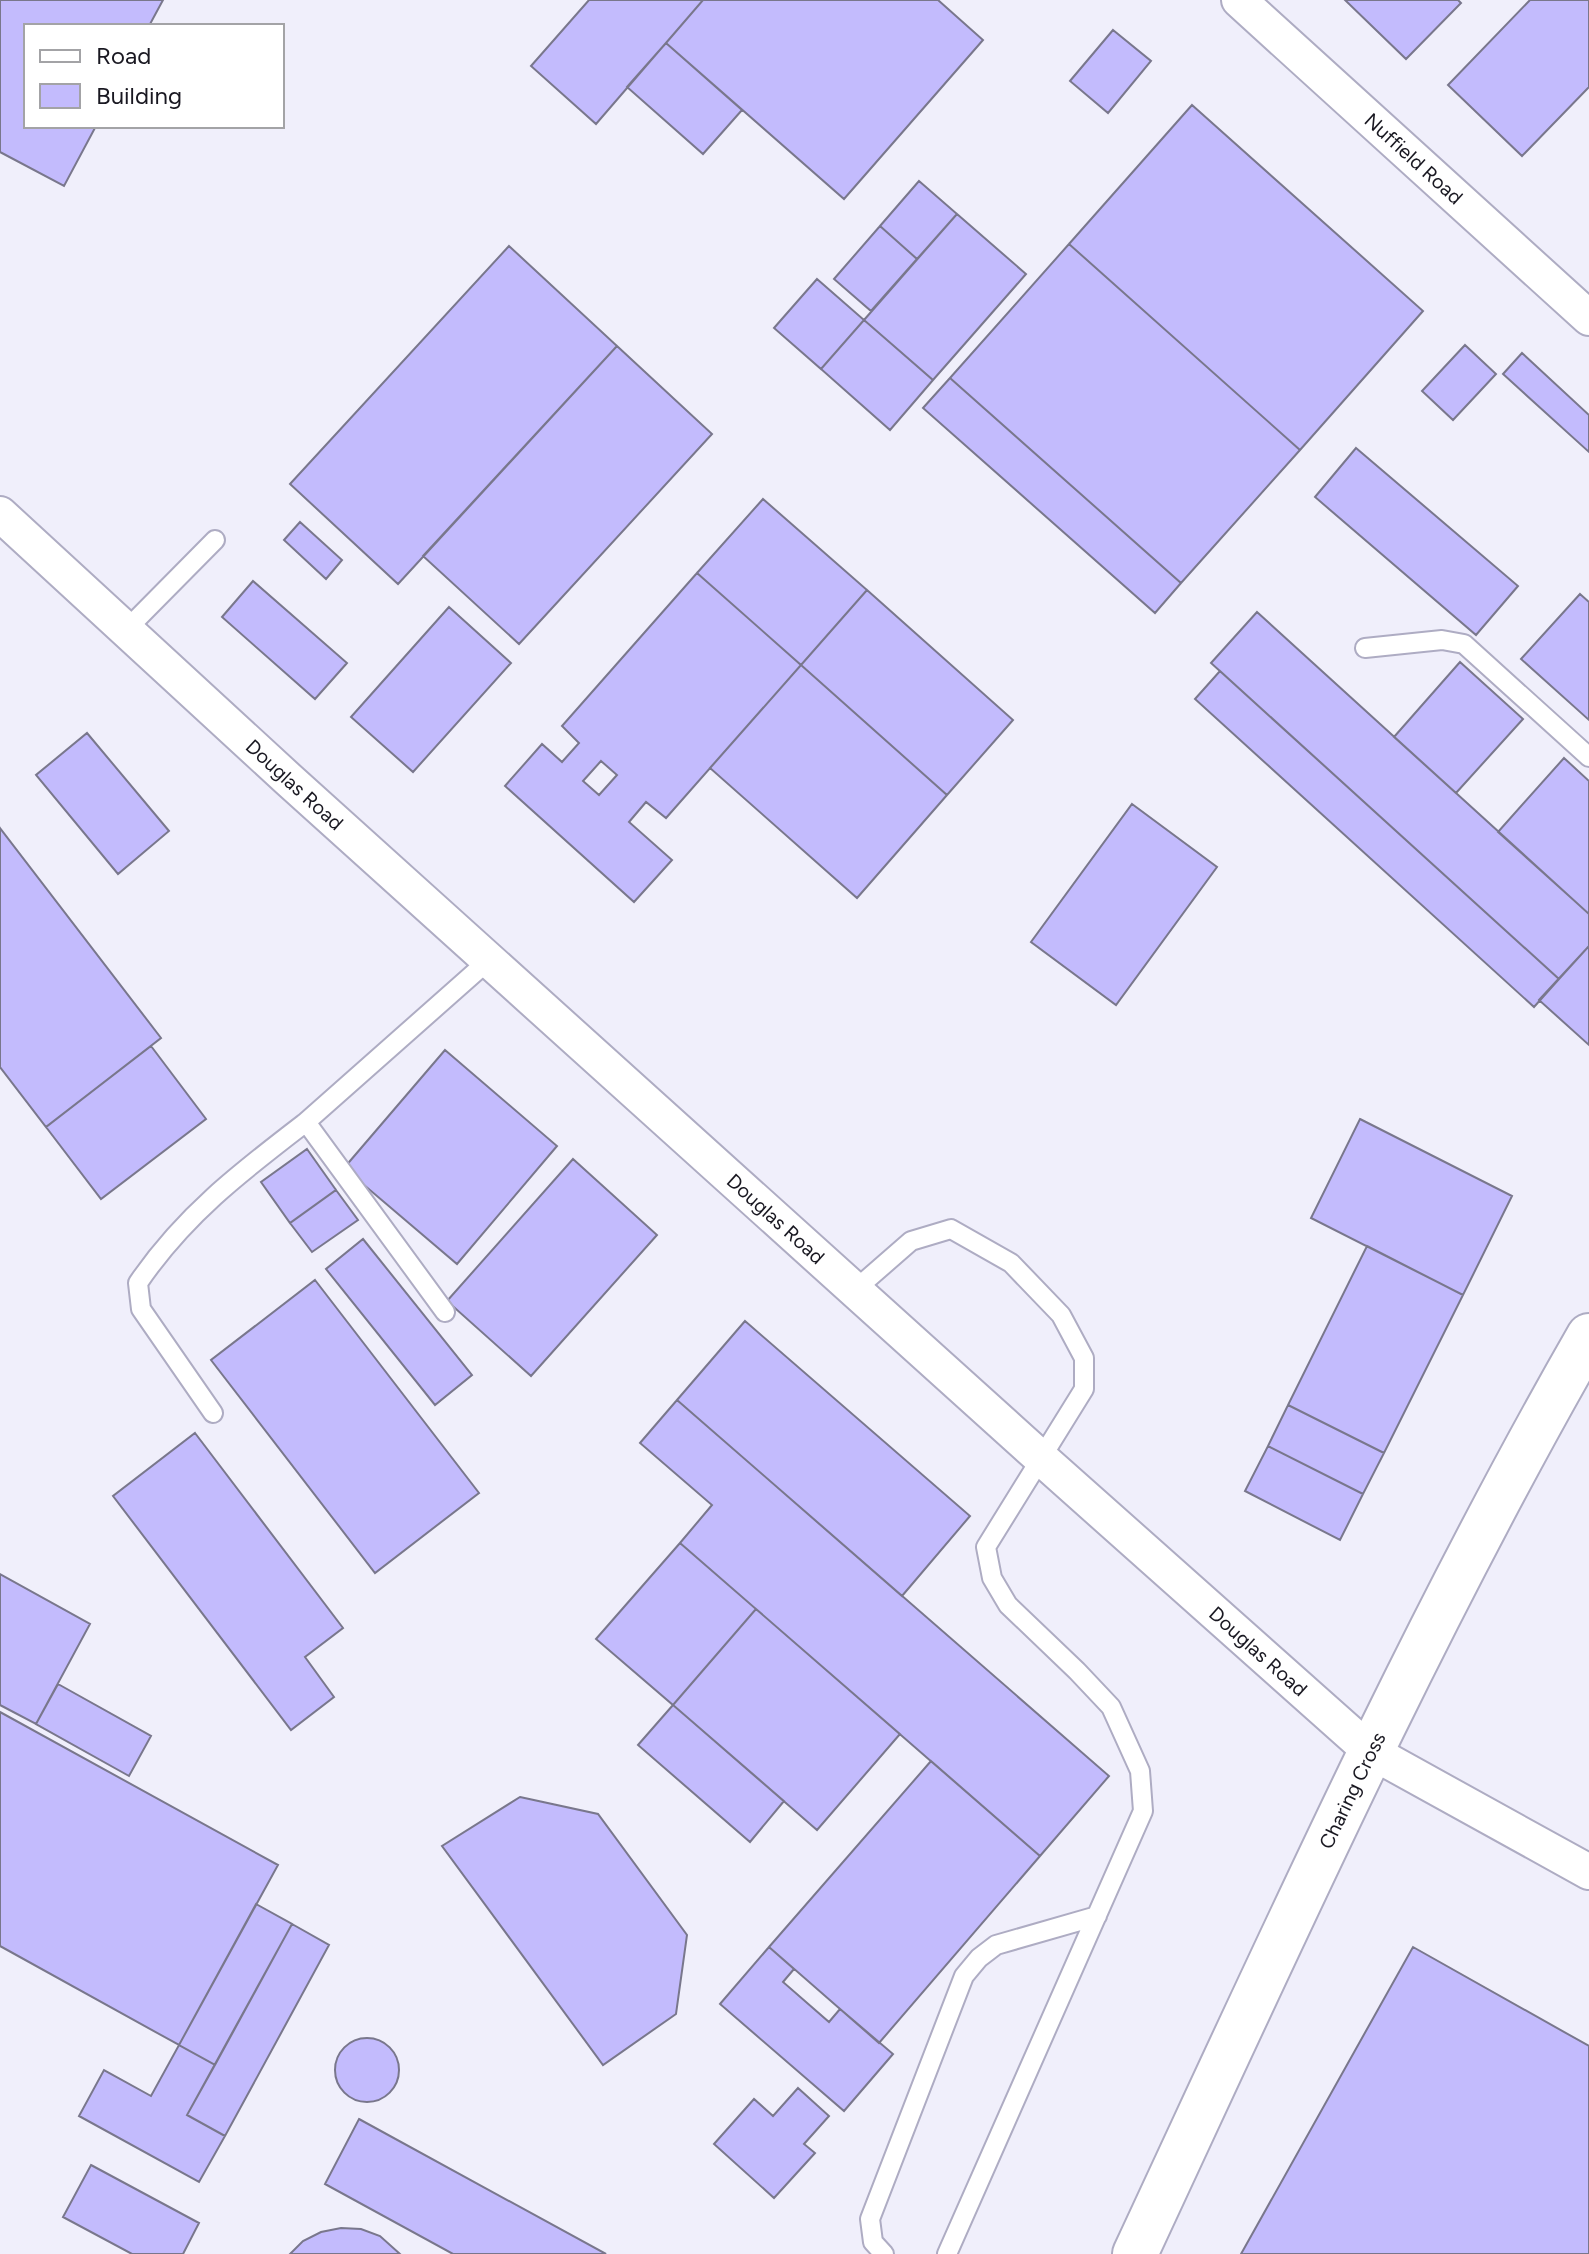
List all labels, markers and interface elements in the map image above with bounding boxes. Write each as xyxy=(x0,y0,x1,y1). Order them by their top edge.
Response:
legend xyxy=(24,24,284,128)
text: Road xyxy=(96,41,151,70)
text: Building xyxy=(96,81,182,110)
street label: Nuffield Road xyxy=(1360,108,1468,209)
street label: Douglas Road xyxy=(241,734,348,835)
street label: Douglas Road xyxy=(722,1169,829,1269)
street label: Douglas Road xyxy=(1204,1601,1312,1701)
street label: Charing Cross xyxy=(1314,1728,1391,1853)

